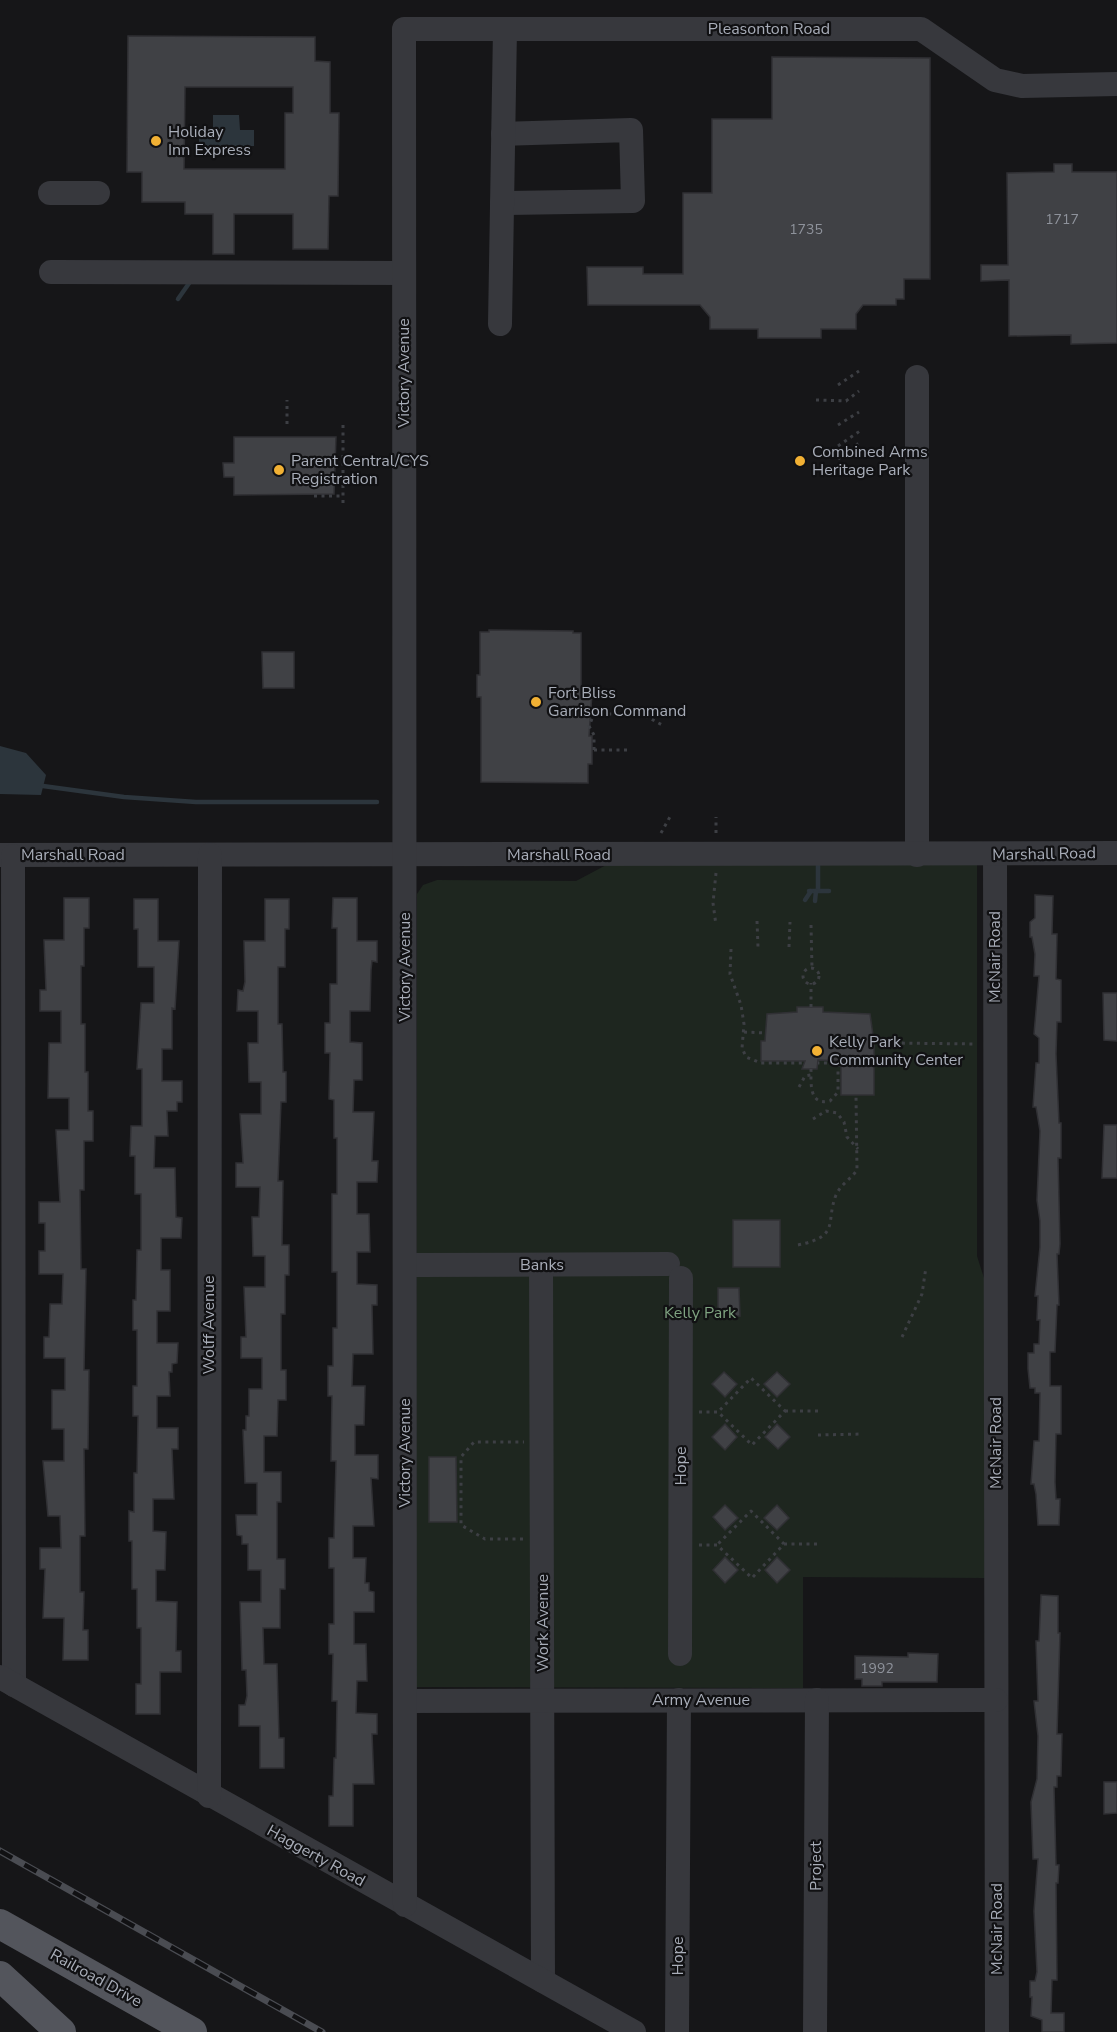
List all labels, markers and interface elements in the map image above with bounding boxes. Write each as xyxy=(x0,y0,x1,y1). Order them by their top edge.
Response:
street label: Pleasonton Road xyxy=(708,18,830,40)
place label: Holiday Inn Express xyxy=(168,121,251,161)
marker: Holiday Inn Express xyxy=(149,134,163,148)
house number: 1717 xyxy=(1045,210,1079,229)
house number: 1735 xyxy=(789,220,823,239)
street label: Victory Avenue xyxy=(393,318,415,429)
place label: Combined Arms Heritage Park xyxy=(812,441,928,481)
place label: Parent Central/CYS Registration xyxy=(291,450,429,490)
marker: Combined Arms Heritage Park xyxy=(793,454,807,468)
marker: Parent Central/CYS Registration xyxy=(272,463,286,477)
place label: Fort Bliss Garrison Command xyxy=(548,682,686,722)
marker: Fort Bliss Garrison Command xyxy=(529,695,543,709)
street label: Marshall Road xyxy=(992,842,1096,866)
street label: Marshall Road xyxy=(21,844,125,866)
street label: Marshall Road xyxy=(507,844,611,866)
street label: McNair Road xyxy=(984,911,1006,1003)
street label: Victory Avenue xyxy=(394,912,416,1023)
place label: Kelly Park Community Center xyxy=(829,1031,963,1071)
marker: Kelly Park Community Center xyxy=(810,1044,824,1058)
street label: Banks xyxy=(520,1254,564,1276)
street label: Wolff Avenue xyxy=(198,1275,220,1375)
park label: Kelly Park xyxy=(664,1302,737,1324)
street label: McNair Road xyxy=(985,1397,1007,1489)
street label: Victory Avenue xyxy=(394,1398,416,1509)
street label: Hope xyxy=(670,1447,692,1485)
street label: Work Avenue xyxy=(532,1574,554,1672)
house number: 1992 xyxy=(860,1659,894,1678)
street label: Army Avenue xyxy=(652,1689,750,1711)
street label: Haggerty Road xyxy=(263,1820,369,1892)
street label: Project xyxy=(805,1841,827,1891)
street label: McNair Road xyxy=(986,1883,1008,1975)
street label: Hope xyxy=(667,1937,689,1975)
street label: Railroad Drive xyxy=(46,1944,146,2012)

